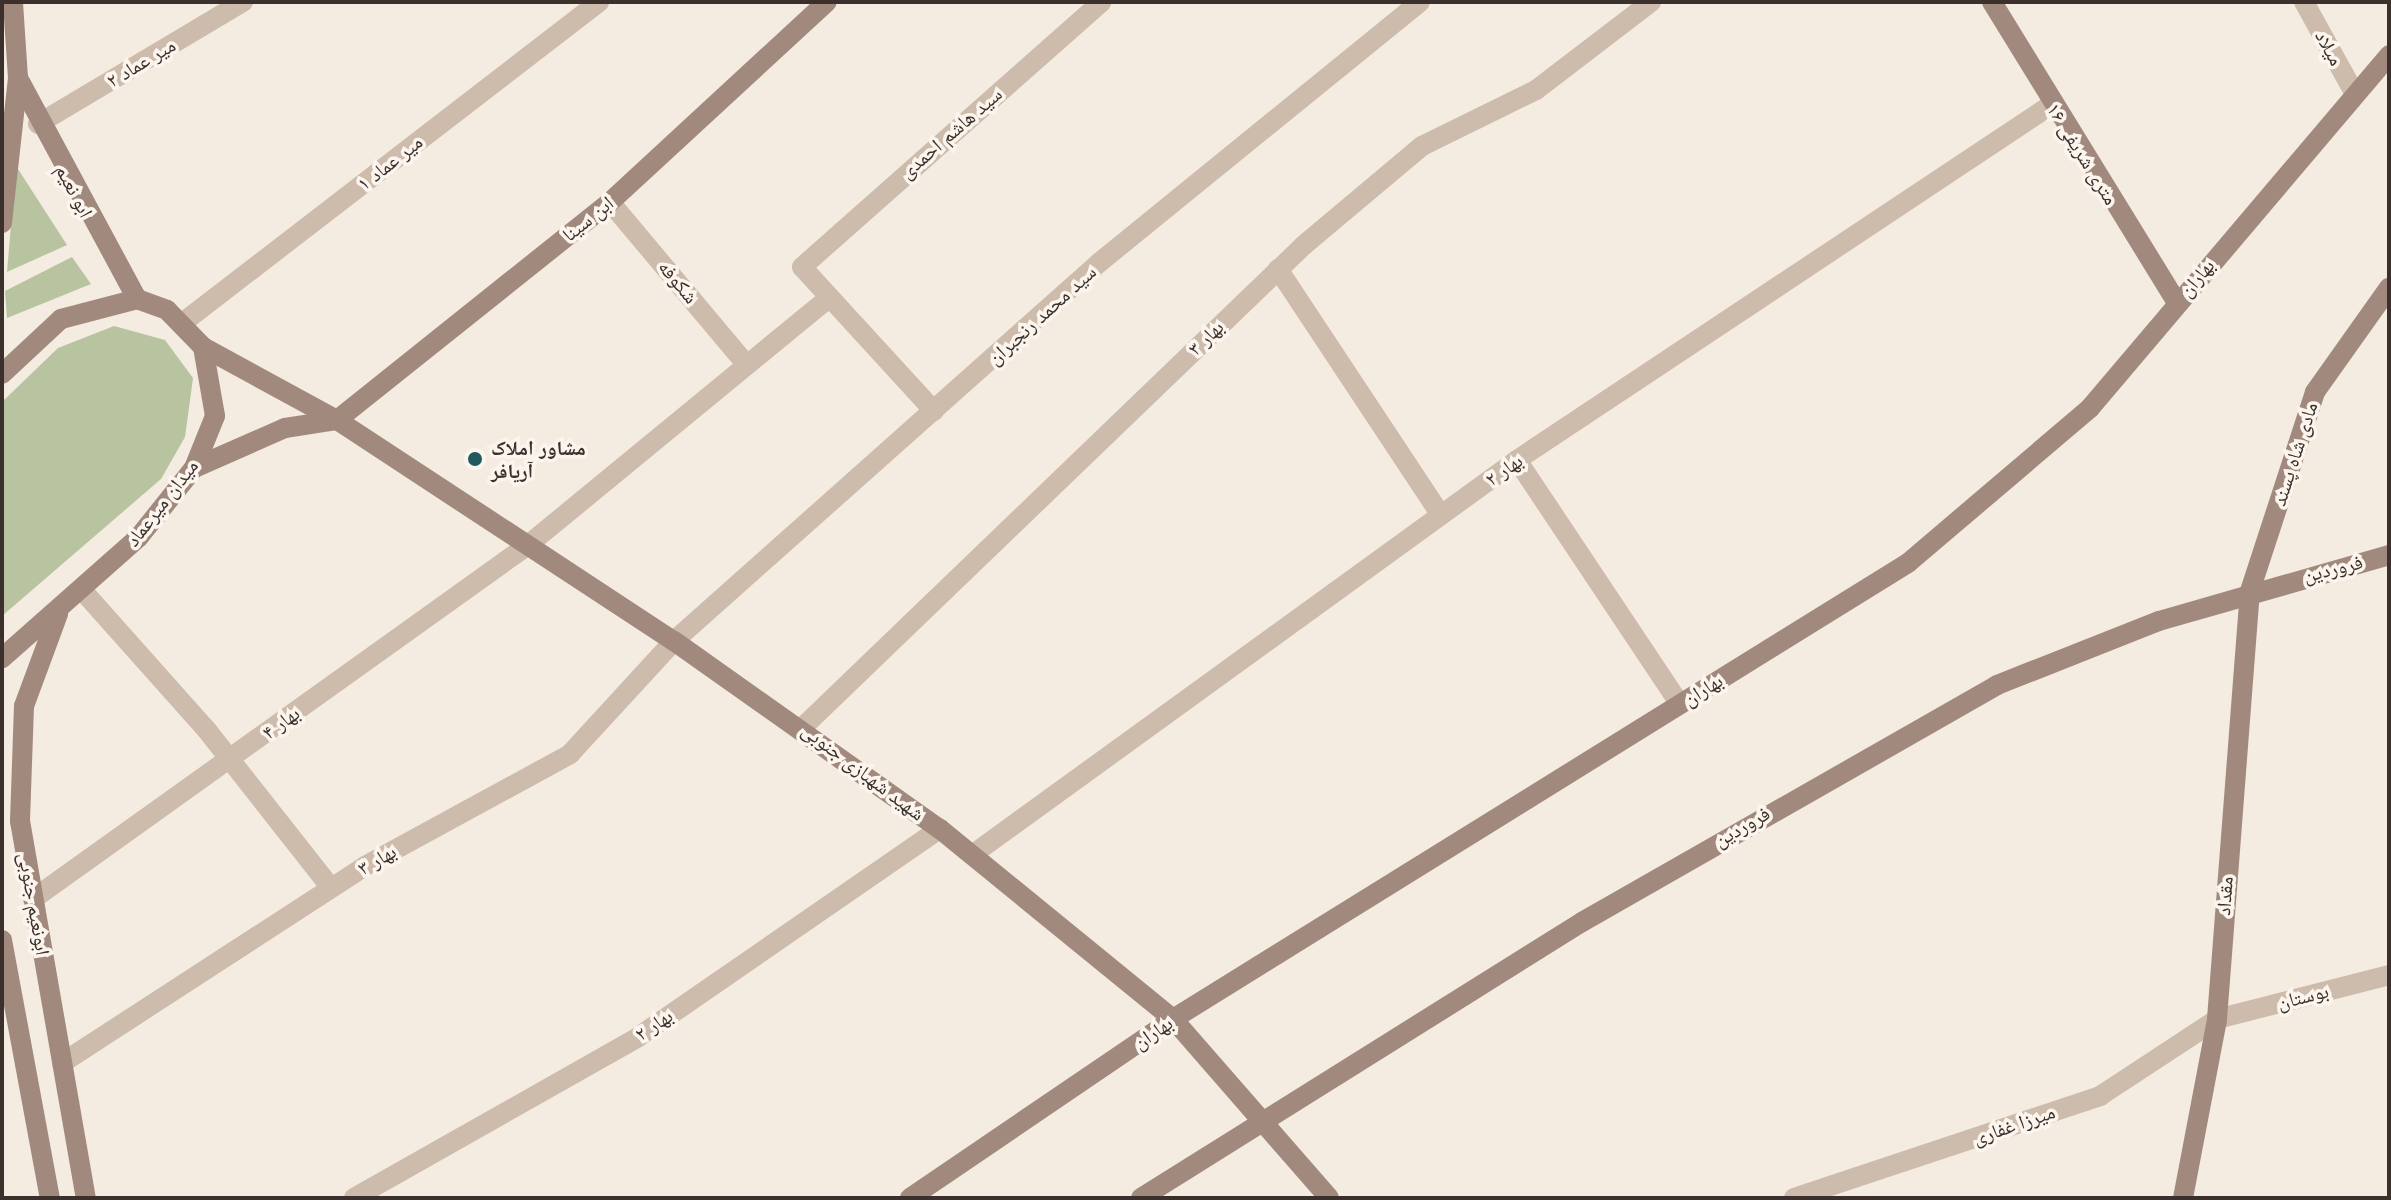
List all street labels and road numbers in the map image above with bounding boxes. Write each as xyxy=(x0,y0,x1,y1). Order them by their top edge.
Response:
street label: میلاد xyxy=(2310,26,2348,70)
street label: میر عماد ۲ xyxy=(102,33,180,93)
street label: سید هاشم احمدی xyxy=(895,82,1007,184)
street label: ۱۶ متری شریفی xyxy=(2041,99,2123,209)
street label: میر عماد ۱ xyxy=(353,130,427,196)
street label: ابو نعیم xyxy=(50,160,98,222)
street label: ابن سینا xyxy=(558,191,618,247)
street label: بهاران xyxy=(2174,254,2220,302)
street label: شکوفه xyxy=(653,255,703,309)
street label: سید محمد رنجبران xyxy=(983,260,1101,370)
street label: بهار ۳ xyxy=(1183,315,1229,361)
street label: مادی شاه پسند xyxy=(2267,399,2323,509)
street label: بهار ۲ xyxy=(1481,449,1527,491)
street label: میدان میرعماد xyxy=(121,455,203,551)
street label: فروردین xyxy=(2301,550,2365,588)
street label: بهاران xyxy=(1679,669,1727,711)
street label: بهار ۴ xyxy=(258,701,304,745)
street label: شهید شهبازی جنوبی xyxy=(797,718,929,826)
street label: فروردین xyxy=(1710,802,1774,852)
street label: بهار ۳ xyxy=(353,839,401,881)
street label: ابونعیم جنوبی xyxy=(13,851,55,957)
street label: مقداد xyxy=(2212,876,2238,916)
street label: بوستان xyxy=(2275,979,2331,1015)
street label: بهار ۲ xyxy=(631,1004,677,1046)
street label: بهاران xyxy=(1129,1011,1177,1055)
street label: میرزا غفاری xyxy=(1970,1100,2058,1150)

